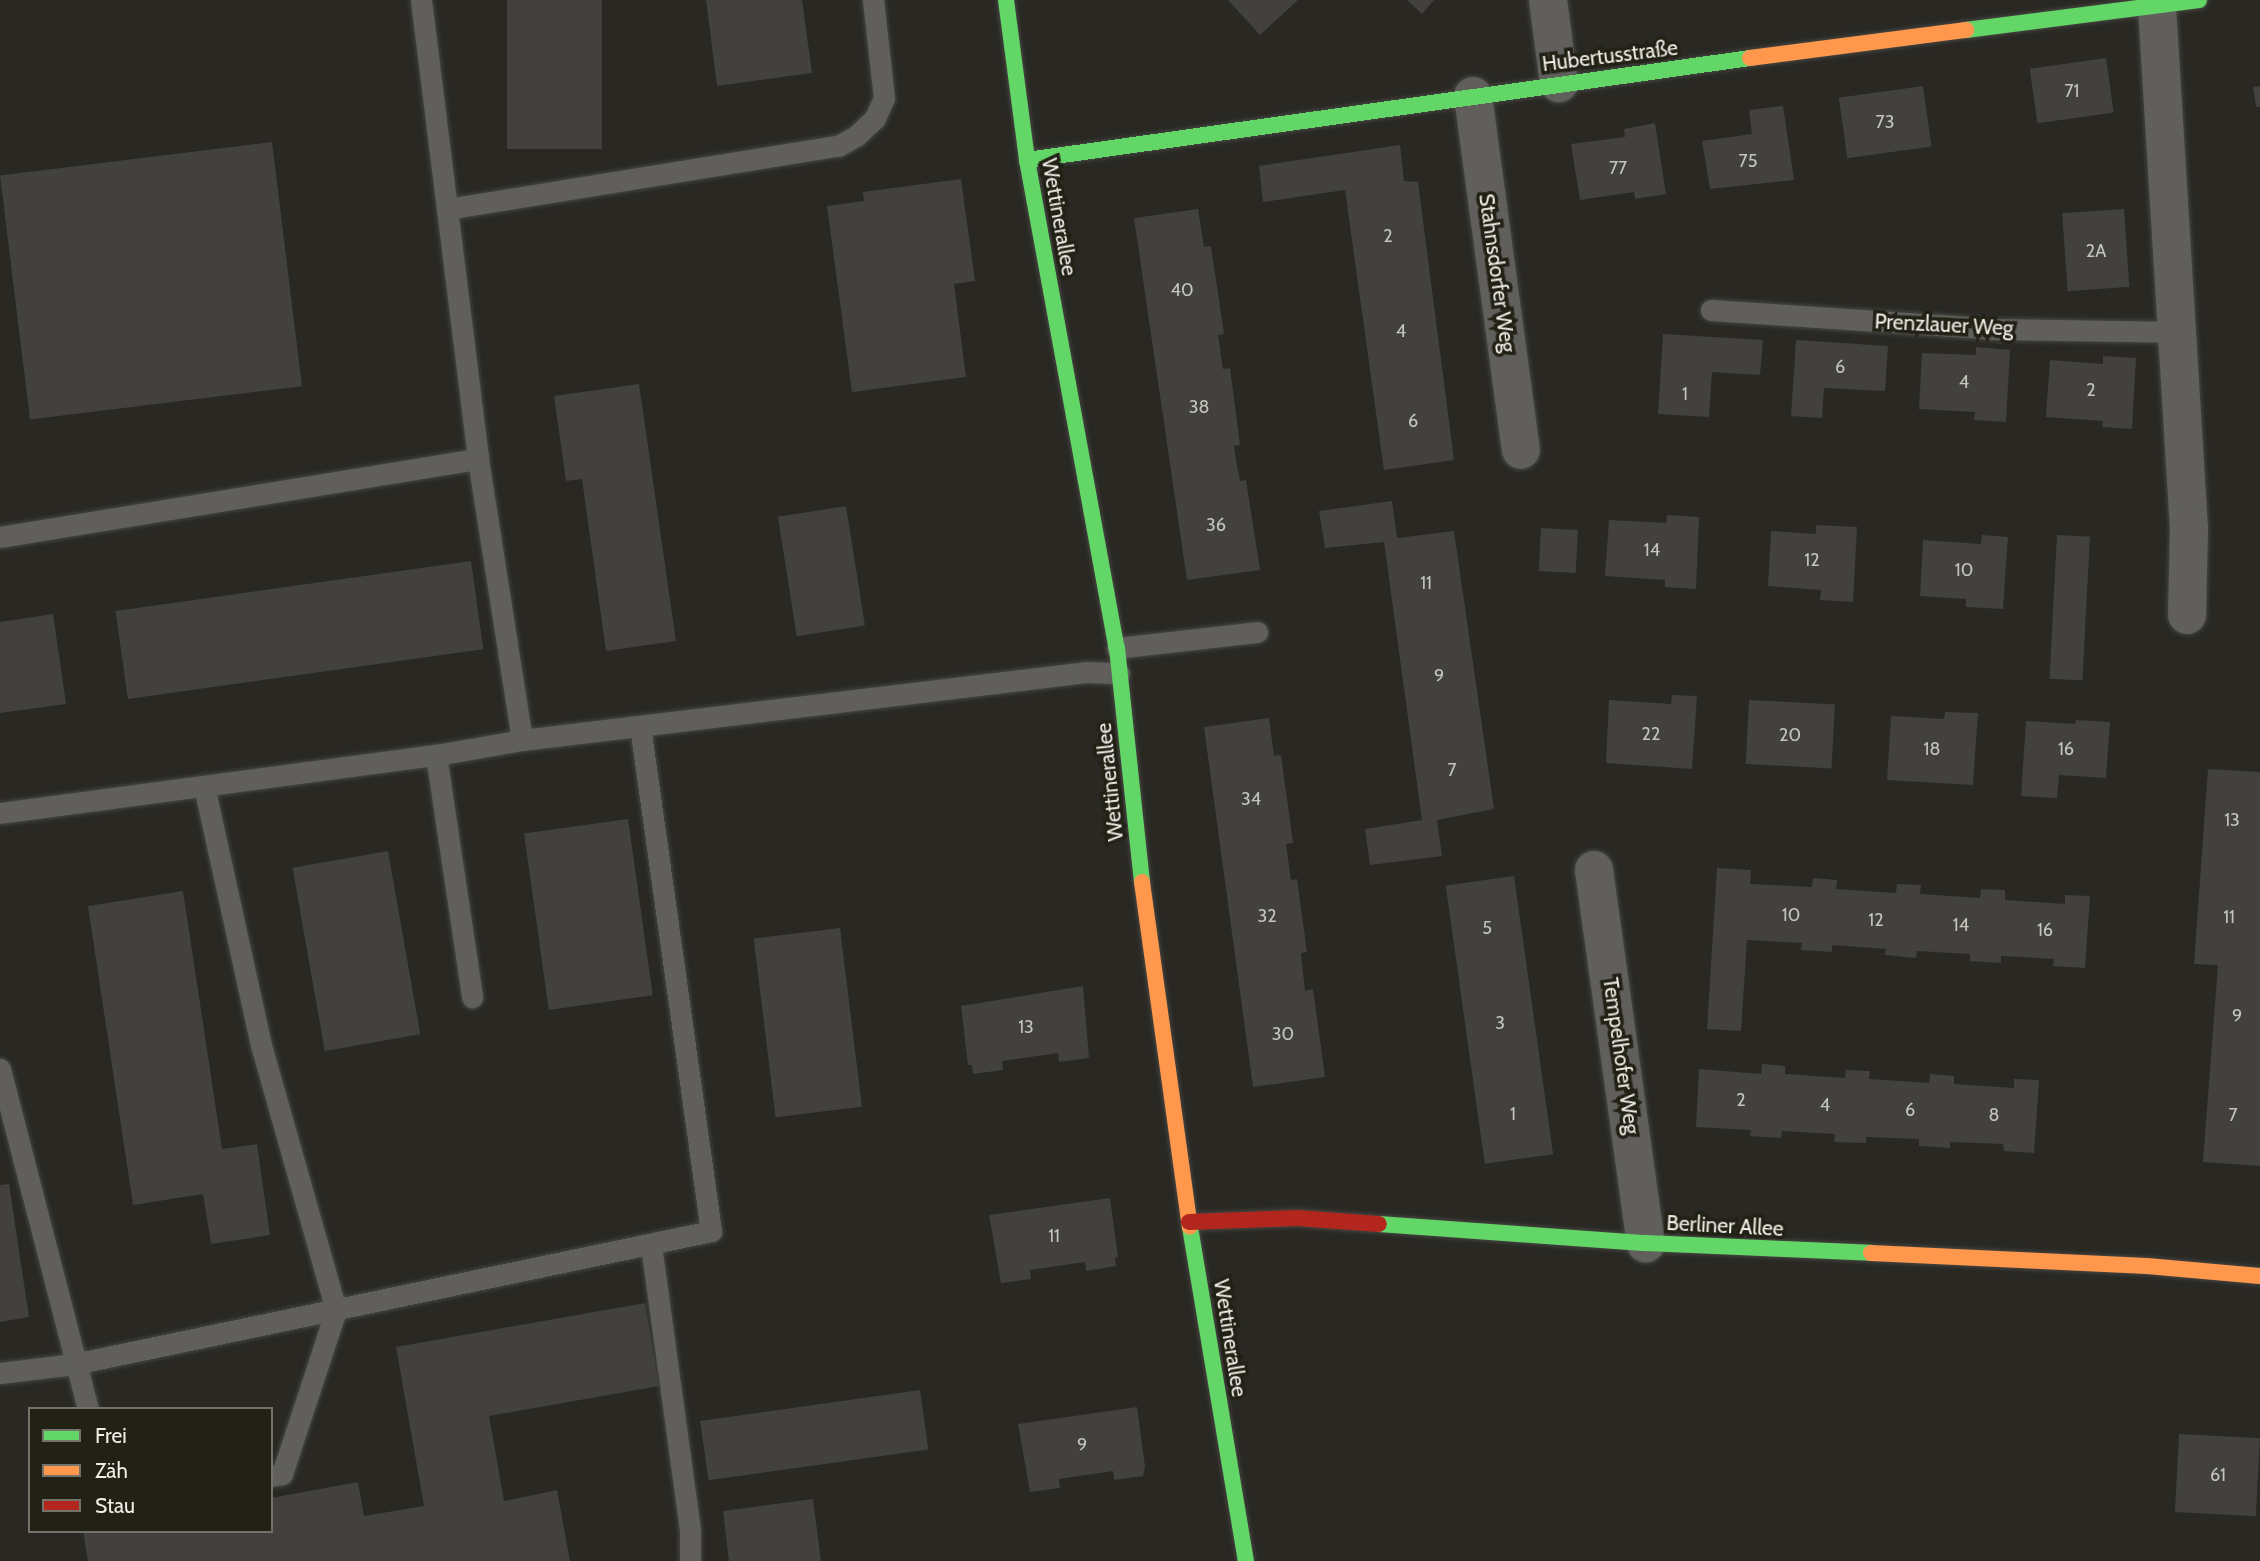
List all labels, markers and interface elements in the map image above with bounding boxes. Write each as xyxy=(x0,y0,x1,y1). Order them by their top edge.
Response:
street label: Hubertusstraße xyxy=(1541,35,1679,77)
house number: 71 xyxy=(2065,80,2079,102)
house number: 73 xyxy=(1876,111,1894,133)
house number: 75 xyxy=(1739,150,1757,172)
street label: Wettinerallee xyxy=(1036,156,1082,278)
house number: 77 xyxy=(1609,157,1627,179)
street label: Stahnsdorfer Weg xyxy=(1473,192,1521,354)
house number: 2 xyxy=(1383,225,1393,247)
house number: 2A xyxy=(2086,240,2106,262)
house number: 40 xyxy=(1171,279,1193,301)
street label: Prenzlauer Weg xyxy=(1874,309,2014,341)
house number: 4 xyxy=(1396,320,1406,342)
house number: 6 xyxy=(1835,356,1845,378)
house number: 4 xyxy=(1959,371,1969,393)
house number: 2 xyxy=(2086,379,2096,401)
house number: 1 xyxy=(1682,383,1688,405)
house number: 38 xyxy=(1189,396,1209,418)
house number: 6 xyxy=(1408,410,1418,432)
house number: 36 xyxy=(1206,514,1226,536)
house number: 14 xyxy=(1644,539,1660,561)
house number: 12 xyxy=(1804,549,1820,571)
house number: 10 xyxy=(1955,559,1973,581)
house number: 11 xyxy=(1420,572,1432,594)
house number: 9 xyxy=(1434,665,1444,687)
street label: Wettinerallee xyxy=(1091,722,1129,842)
house number: 22 xyxy=(1642,723,1660,745)
house number: 20 xyxy=(1779,724,1801,746)
house number: 18 xyxy=(1924,738,1940,760)
house number: 16 xyxy=(2058,738,2074,760)
house number: 7 xyxy=(1447,759,1457,781)
house number: 34 xyxy=(1241,788,1261,810)
house number: 13 xyxy=(2224,809,2240,831)
house number: 10 xyxy=(1782,904,1800,926)
house number: 32 xyxy=(1257,905,1277,927)
house number: 11 xyxy=(2223,906,2235,928)
house number: 12 xyxy=(1868,909,1884,931)
house number: 14 xyxy=(1953,914,1969,936)
house number: 5 xyxy=(1482,917,1492,939)
house number: 16 xyxy=(2037,919,2053,941)
street label: Tempelhofer Weg xyxy=(1598,976,1644,1136)
house number: 9 xyxy=(2232,1005,2242,1027)
house number: 3 xyxy=(1495,1012,1505,1034)
house number: 13 xyxy=(1018,1016,1034,1038)
house number: 30 xyxy=(1272,1023,1294,1045)
house number: 2 xyxy=(1736,1089,1746,1111)
house number: 4 xyxy=(1820,1094,1830,1116)
house number: 6 xyxy=(1905,1099,1915,1121)
house number: 1 xyxy=(1510,1103,1516,1125)
house number: 8 xyxy=(1989,1104,1999,1126)
house number: 7 xyxy=(2228,1104,2238,1126)
street label: Berliner Allee xyxy=(1666,1210,1784,1242)
house number: 11 xyxy=(1048,1225,1060,1247)
street label: Wettinerallee xyxy=(1208,1277,1252,1399)
legend xyxy=(28,1407,273,1533)
text: Frei xyxy=(95,1423,127,1448)
house number: 9 xyxy=(1077,1434,1087,1456)
text: Zäh xyxy=(95,1458,128,1483)
house number: 61 xyxy=(2210,1464,2226,1486)
text: Stau xyxy=(95,1493,135,1518)

